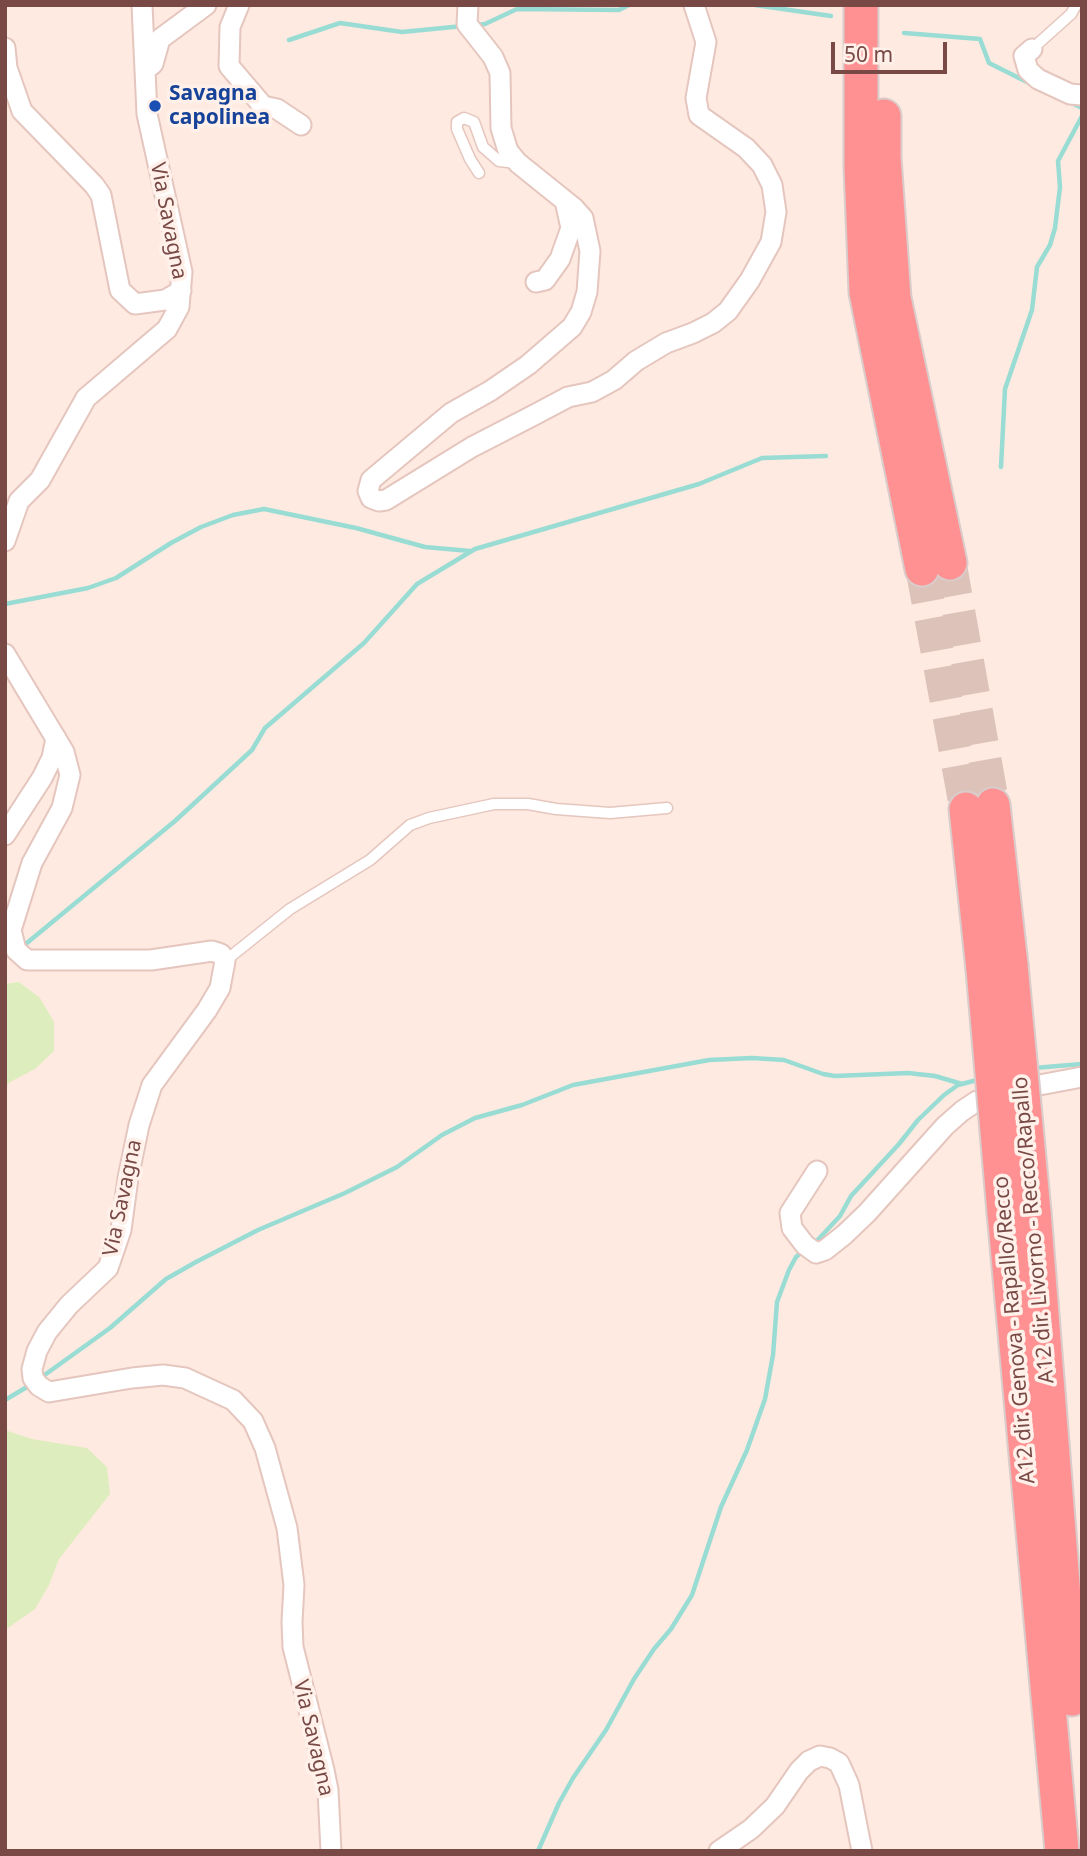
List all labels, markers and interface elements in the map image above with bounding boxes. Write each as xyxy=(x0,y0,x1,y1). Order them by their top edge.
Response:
scale bar xyxy=(835,28,950,72)
text: 50 m xyxy=(844,40,893,68)
place label: Savagna capolinea xyxy=(169,81,270,131)
marker: Savagna capolinea xyxy=(147,98,163,114)
street label: Via Savagna xyxy=(144,160,192,282)
street label: A12 dir. Livorno - Recco/Rapallo xyxy=(1008,1075,1060,1385)
street label: Via Savagna xyxy=(98,1137,148,1259)
street label: A12 dir. Genova - Rapallo/Recco xyxy=(989,1175,1041,1485)
street label: Via Savagna xyxy=(287,1677,339,1799)

